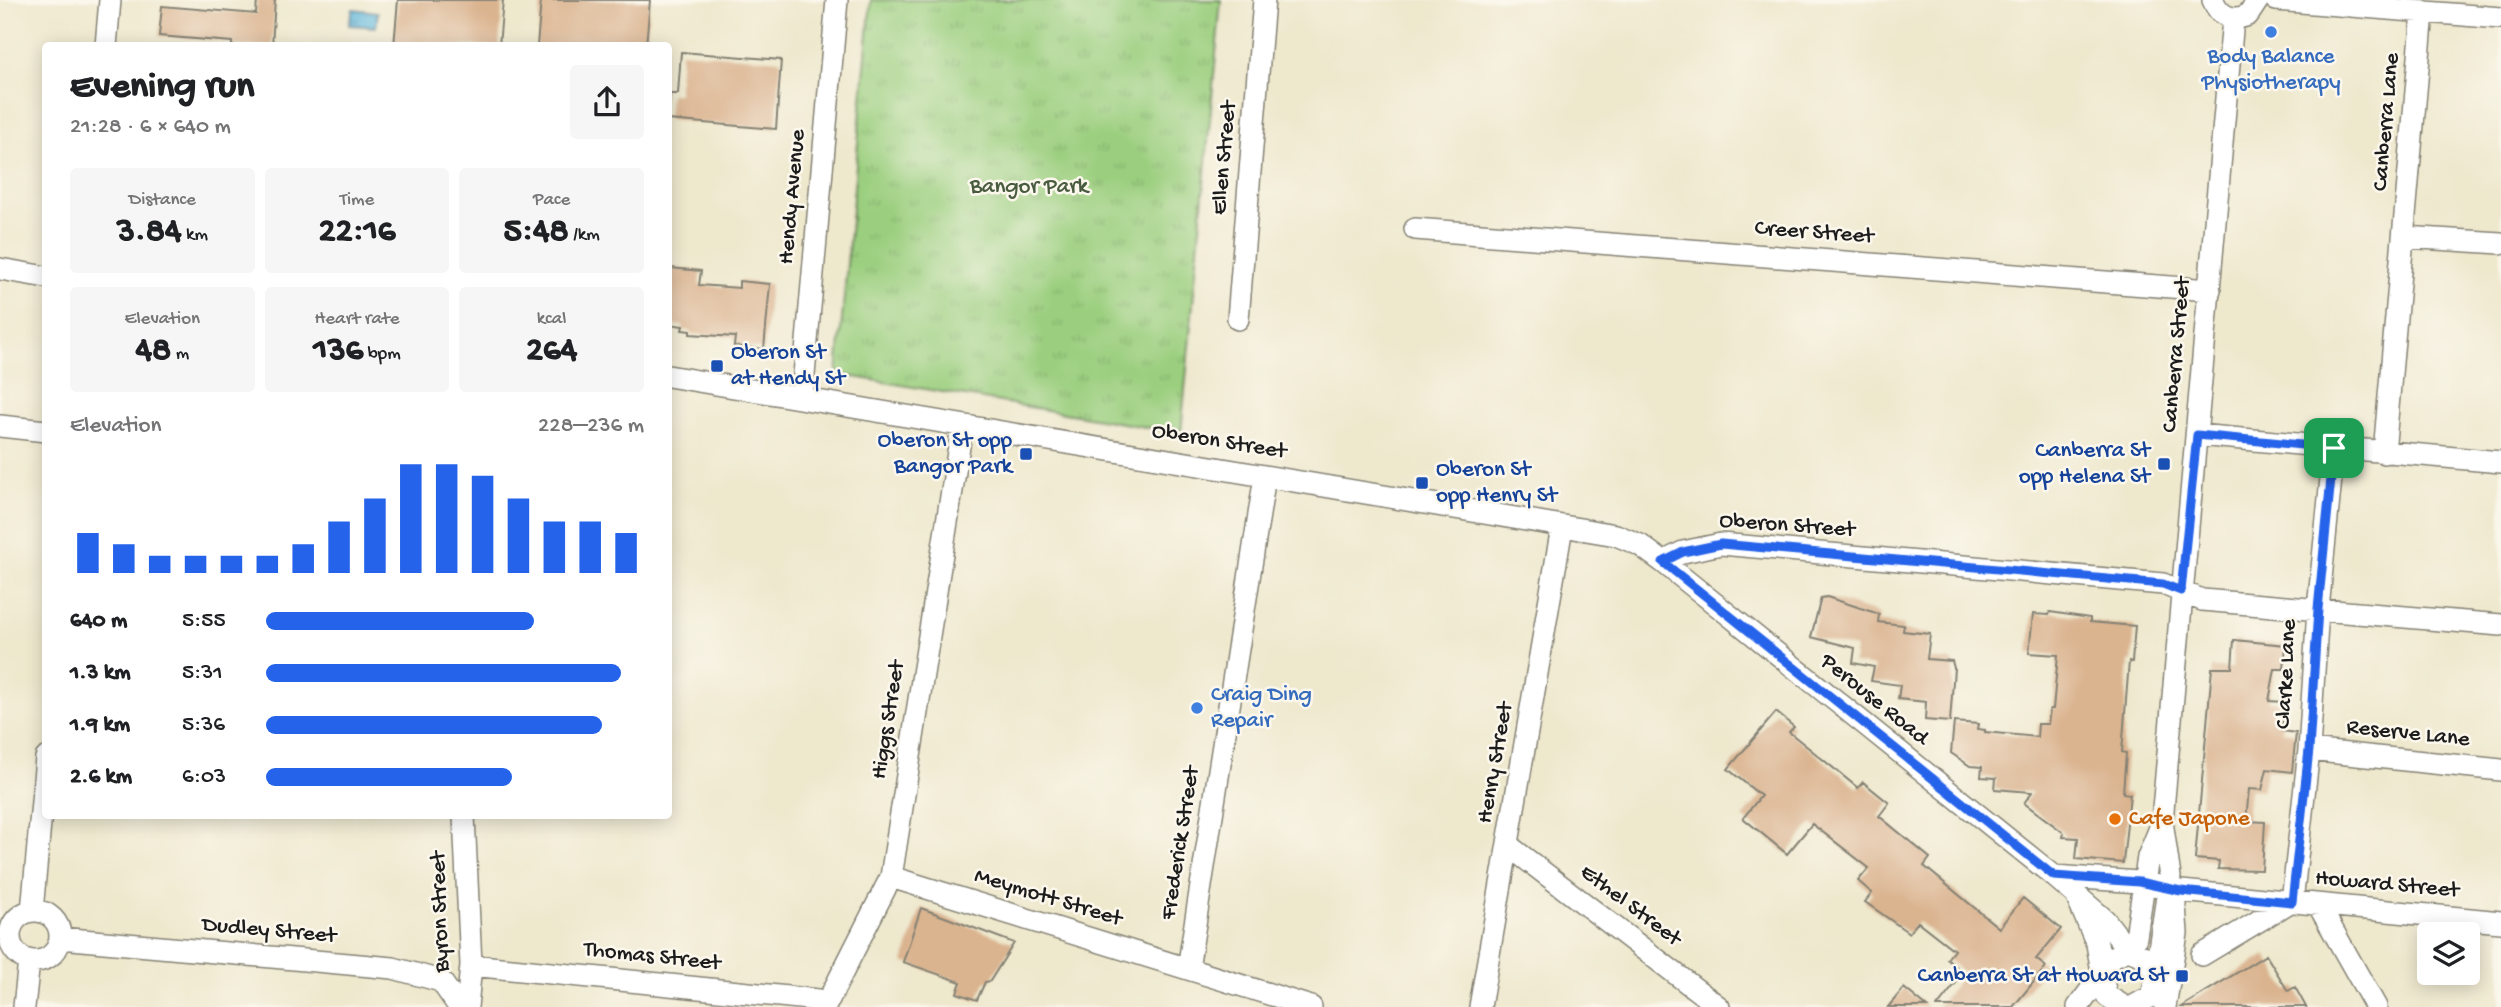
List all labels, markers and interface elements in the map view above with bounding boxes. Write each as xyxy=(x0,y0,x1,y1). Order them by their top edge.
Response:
marker: Body Balance Physiotherapy xyxy=(2263,24,2279,40)
place label: Body Balance Physiotherapy xyxy=(2201,44,2340,97)
street label: Canberra Lane xyxy=(2368,51,2407,192)
button: share xyxy=(570,65,644,139)
text: Evening run xyxy=(70,66,254,110)
street label: Ellen Street xyxy=(1207,98,1244,216)
text: 21:28 · 6 × 640 m xyxy=(70,114,231,141)
street label: Hendy Avenue xyxy=(774,127,812,266)
park label: Bangor Park xyxy=(969,174,1091,201)
text: Distance xyxy=(129,189,196,212)
text: Time xyxy=(340,189,374,212)
text: Pace xyxy=(533,189,570,212)
text: 3.84 xyxy=(117,212,182,253)
text: 22:16 xyxy=(318,212,396,253)
text: 5:48 xyxy=(504,212,569,253)
street label: Creer Street xyxy=(1754,215,1876,251)
text: km xyxy=(182,224,208,247)
text: /km xyxy=(569,224,600,247)
street label: Canberra Street xyxy=(2157,275,2197,434)
text: Elevation xyxy=(125,308,200,331)
text: Heart rate xyxy=(314,308,400,331)
text: kcal xyxy=(537,308,567,331)
text: 48 xyxy=(135,331,171,372)
text: 136 xyxy=(313,331,363,372)
text: 264 xyxy=(526,331,577,372)
place label: Oberon St at Hendy St xyxy=(731,340,846,393)
text: m xyxy=(171,343,189,366)
text: bpm xyxy=(363,343,401,366)
marker: Oberon St at Hendy St xyxy=(709,358,725,374)
text: Elevation xyxy=(70,413,161,440)
text: 228–236 m xyxy=(538,413,644,440)
street label: Oberon Street xyxy=(1150,418,1290,466)
pin xyxy=(2304,418,2364,478)
place label: Oberon St opp Bangor Park xyxy=(878,428,1015,481)
icon: arrive xyxy=(2315,429,2353,467)
place label: Canberra St opp Helena St xyxy=(2019,438,2152,491)
marker: Oberon St opp Bangor Park xyxy=(1018,446,1034,462)
marker: Canberra St opp Helena St xyxy=(2156,456,2172,472)
place label: Oberon St opp Henry St xyxy=(1436,457,1559,510)
marker: Oberon St opp Henry St xyxy=(1414,475,1430,491)
street label: Oberon Street xyxy=(1718,508,1857,544)
text: 640 m xyxy=(70,608,127,635)
text: 5:55 xyxy=(182,608,226,635)
street label: Clarke Lane xyxy=(2271,617,2303,730)
street label: Perouse Road xyxy=(1814,648,1935,753)
street label: Higgs Street xyxy=(866,657,912,781)
text: 1.3 km xyxy=(70,660,130,687)
text: 5:31 xyxy=(182,660,223,687)
place label: Craig Ding Repair xyxy=(1211,682,1312,735)
street label: Henry Street xyxy=(1472,699,1520,826)
marker: Craig Ding Repair xyxy=(1189,700,1205,716)
text: 1.9 km xyxy=(70,712,130,739)
text: 5:36 xyxy=(182,712,225,739)
street label: Reserve Lane xyxy=(2345,714,2472,754)
street label: Frederick Street xyxy=(1155,763,1207,923)
text: 2.6 km xyxy=(70,764,132,791)
text: 6:03 xyxy=(182,764,226,791)
place label: Cafe Japone xyxy=(2129,806,2251,833)
marker: Cafe Japone xyxy=(2107,811,2123,827)
street label: Byron Street xyxy=(425,850,457,974)
street label: Ethel Street xyxy=(1574,859,1687,954)
street label: Meymott Street xyxy=(971,863,1127,934)
street label: Howard Street xyxy=(2314,865,2462,905)
street label: Dudley Street xyxy=(199,912,339,950)
map controls xyxy=(2417,922,2480,985)
button: layers xyxy=(2417,922,2480,985)
street label: Thomas Street xyxy=(580,936,723,978)
place label: Canberra St at Howard St xyxy=(1917,963,2170,990)
marker: Canberra St at Howard St xyxy=(2174,968,2190,984)

